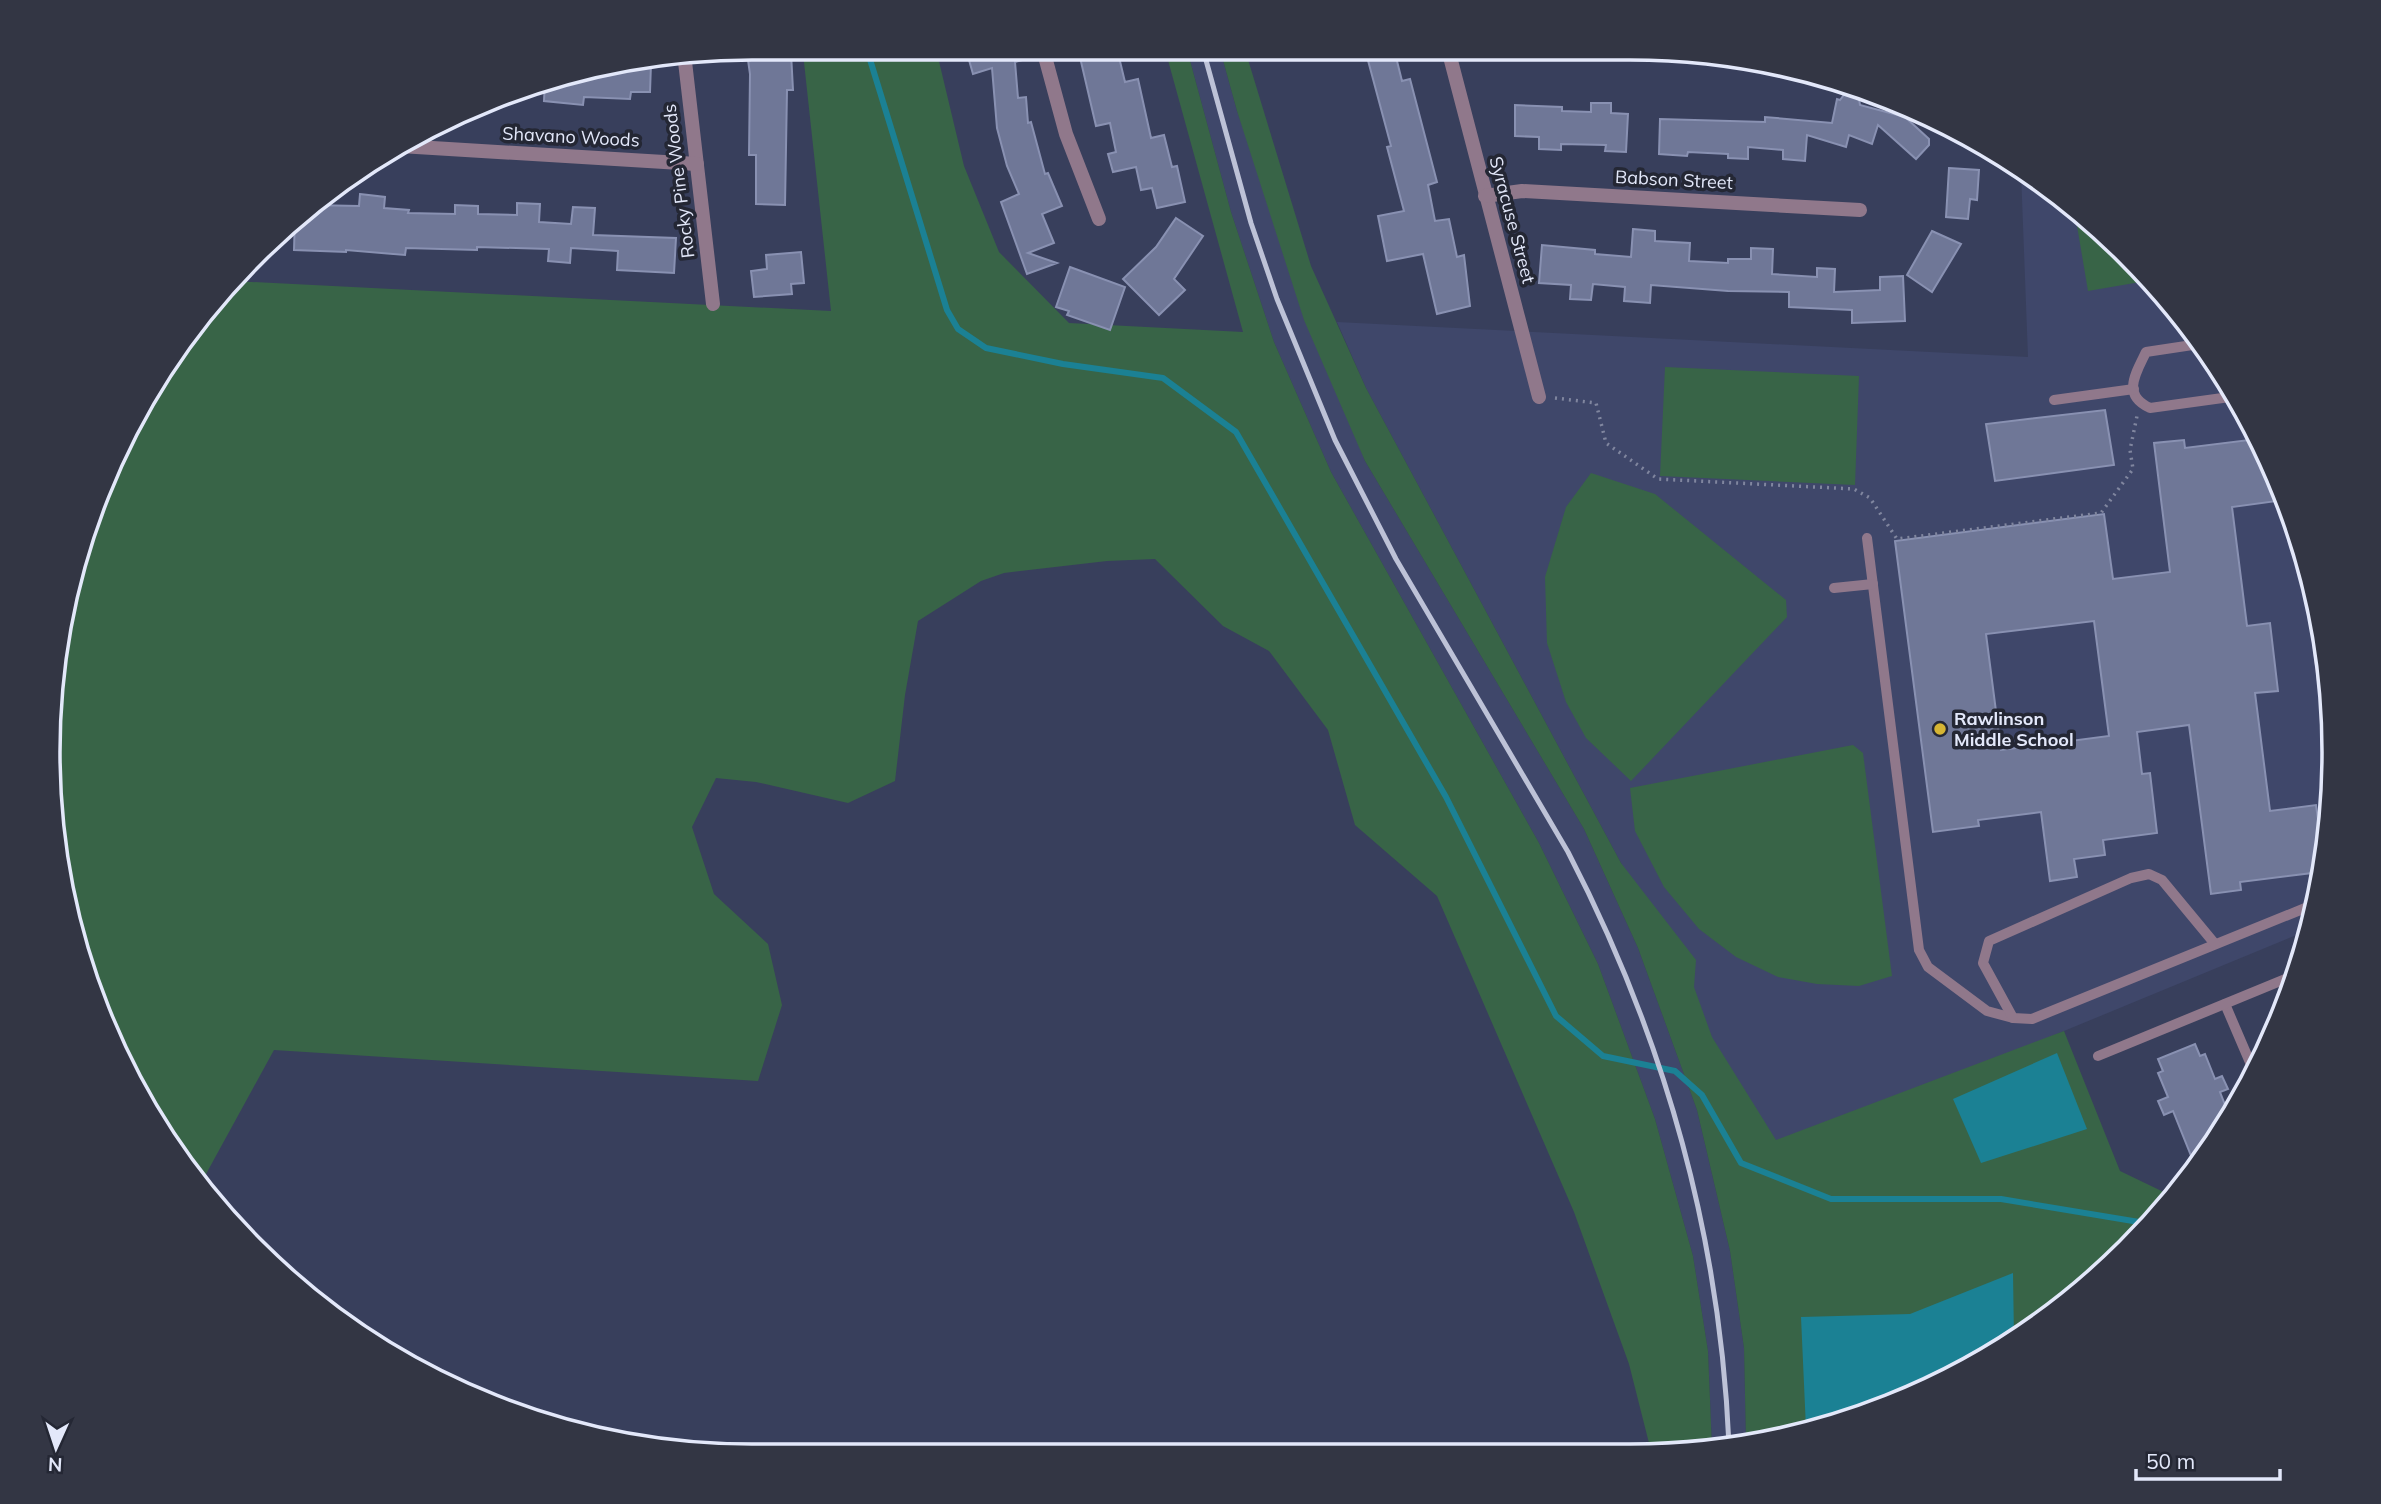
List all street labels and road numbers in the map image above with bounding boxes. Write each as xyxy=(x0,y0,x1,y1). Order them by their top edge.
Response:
street label: Rocky Pine Woods xyxy=(658,103,699,259)
street label: Shavano Woods xyxy=(502,121,640,152)
street label: Syracuse Street xyxy=(1485,154,1540,286)
street label: Babson Street xyxy=(1614,165,1734,194)

